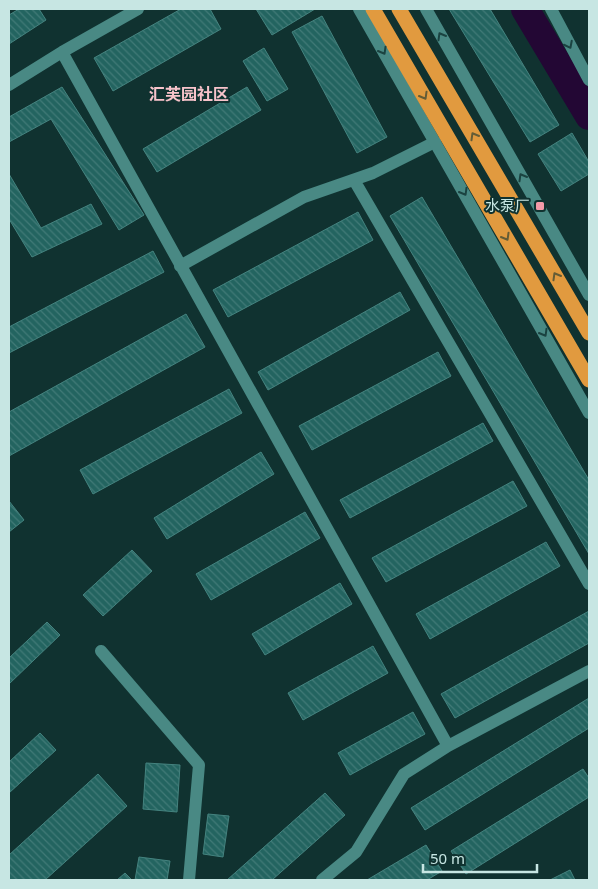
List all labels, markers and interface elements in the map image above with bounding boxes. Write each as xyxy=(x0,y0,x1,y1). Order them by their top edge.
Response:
one-way arrow xyxy=(438,32,448,41)
one-way arrow xyxy=(563,40,573,49)
one-way arrow xyxy=(377,46,387,55)
district label: 汇芙园社区 xyxy=(149,83,229,105)
one-way arrow xyxy=(417,91,427,100)
one-way arrow xyxy=(470,132,480,141)
one-way arrow xyxy=(518,173,528,182)
one-way arrow xyxy=(457,187,467,196)
place label: 水泵厂 xyxy=(485,195,530,215)
marker: 水泵厂 xyxy=(534,200,546,212)
one-way arrow xyxy=(499,231,509,240)
one-way arrow xyxy=(552,272,562,281)
one-way arrow xyxy=(538,328,548,337)
scale bar xyxy=(423,842,537,874)
text: 50 m xyxy=(430,848,465,868)

